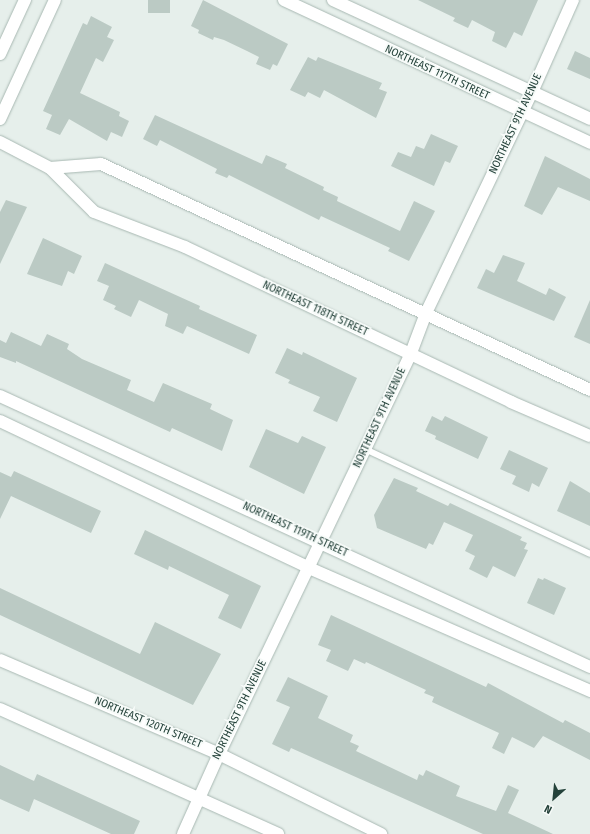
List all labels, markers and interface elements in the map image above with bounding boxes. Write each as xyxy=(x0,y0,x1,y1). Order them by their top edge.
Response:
street label: NORTHEAST 117TH STREET xyxy=(383,43,491,103)
street label: NORTHEAST 9TH AVENUE xyxy=(487,72,545,176)
street label: NORTHEAST 118TH STREET xyxy=(260,279,370,339)
street label: NORTHEAST 9TH AVENUE xyxy=(351,366,409,470)
street label: NORTHEAST 119TH STREET xyxy=(240,500,350,560)
street label: NORTHEAST 9TH AVENUE xyxy=(210,658,270,762)
street label: NORTHEAST 120TH STREET xyxy=(92,694,204,752)
north arrow xyxy=(534,778,574,818)
text: N xyxy=(542,802,554,816)

